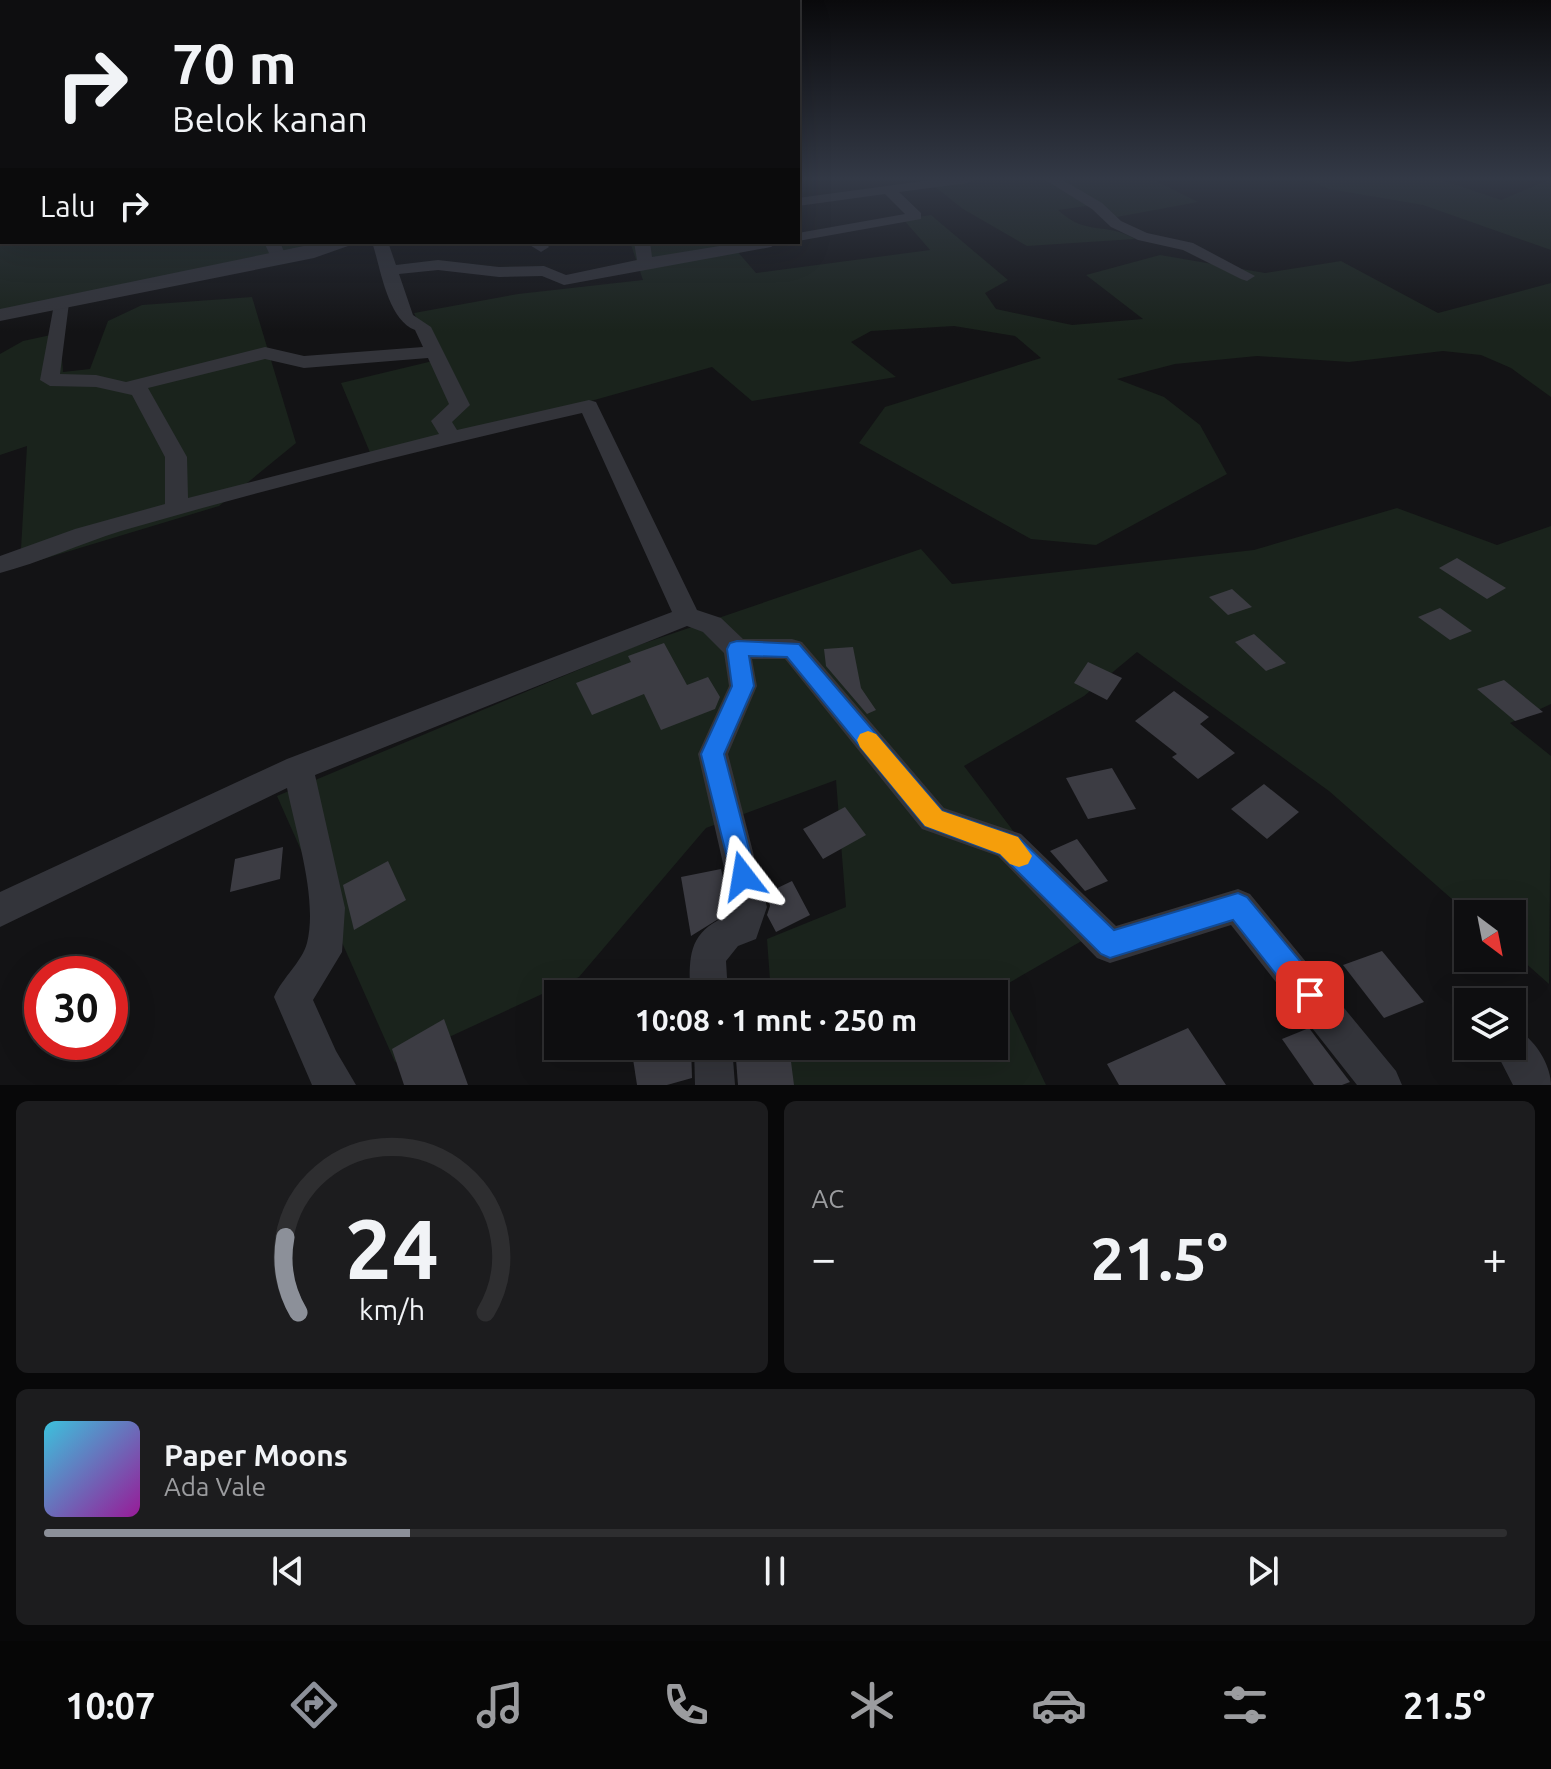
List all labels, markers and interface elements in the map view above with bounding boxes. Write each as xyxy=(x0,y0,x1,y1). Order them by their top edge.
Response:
icon: right xyxy=(40,32,144,136)
text: 70 m xyxy=(172,32,297,95)
text: Belok kanan xyxy=(172,98,368,139)
icon: right xyxy=(112,184,156,228)
text: Lalu xyxy=(40,189,96,223)
position arrow xyxy=(701,834,785,918)
north arrow xyxy=(1454,900,1526,972)
map controls xyxy=(1454,900,1526,1060)
speed limit sign: 30 xyxy=(24,956,128,1060)
pin xyxy=(1276,961,1344,1029)
icon: arrive xyxy=(1288,973,1332,1017)
button: layers xyxy=(1454,988,1526,1060)
text: 10:08 · 1 mnt · 250 m xyxy=(635,1003,917,1037)
text: AC xyxy=(812,1184,844,1213)
text: 24 xyxy=(345,1201,439,1295)
text: 21.5° xyxy=(1091,1224,1228,1291)
text: − xyxy=(812,1233,836,1282)
text: + xyxy=(1482,1233,1507,1282)
text: km/h xyxy=(359,1293,425,1325)
text: Paper Moons xyxy=(164,1438,348,1472)
text: Ada Vale xyxy=(164,1472,266,1501)
icon: previous xyxy=(266,1549,310,1593)
icon: pause xyxy=(753,1549,797,1593)
icon: next xyxy=(1241,1549,1285,1593)
icon: directions xyxy=(286,1677,342,1733)
icon: music xyxy=(472,1677,528,1733)
icon: phone xyxy=(658,1677,714,1733)
icon: climate xyxy=(844,1677,900,1733)
icon: car xyxy=(1031,1677,1087,1733)
icon: filters xyxy=(1217,1677,1273,1733)
text: 10:07 xyxy=(65,1685,155,1726)
text: 21.5° xyxy=(1403,1685,1486,1726)

